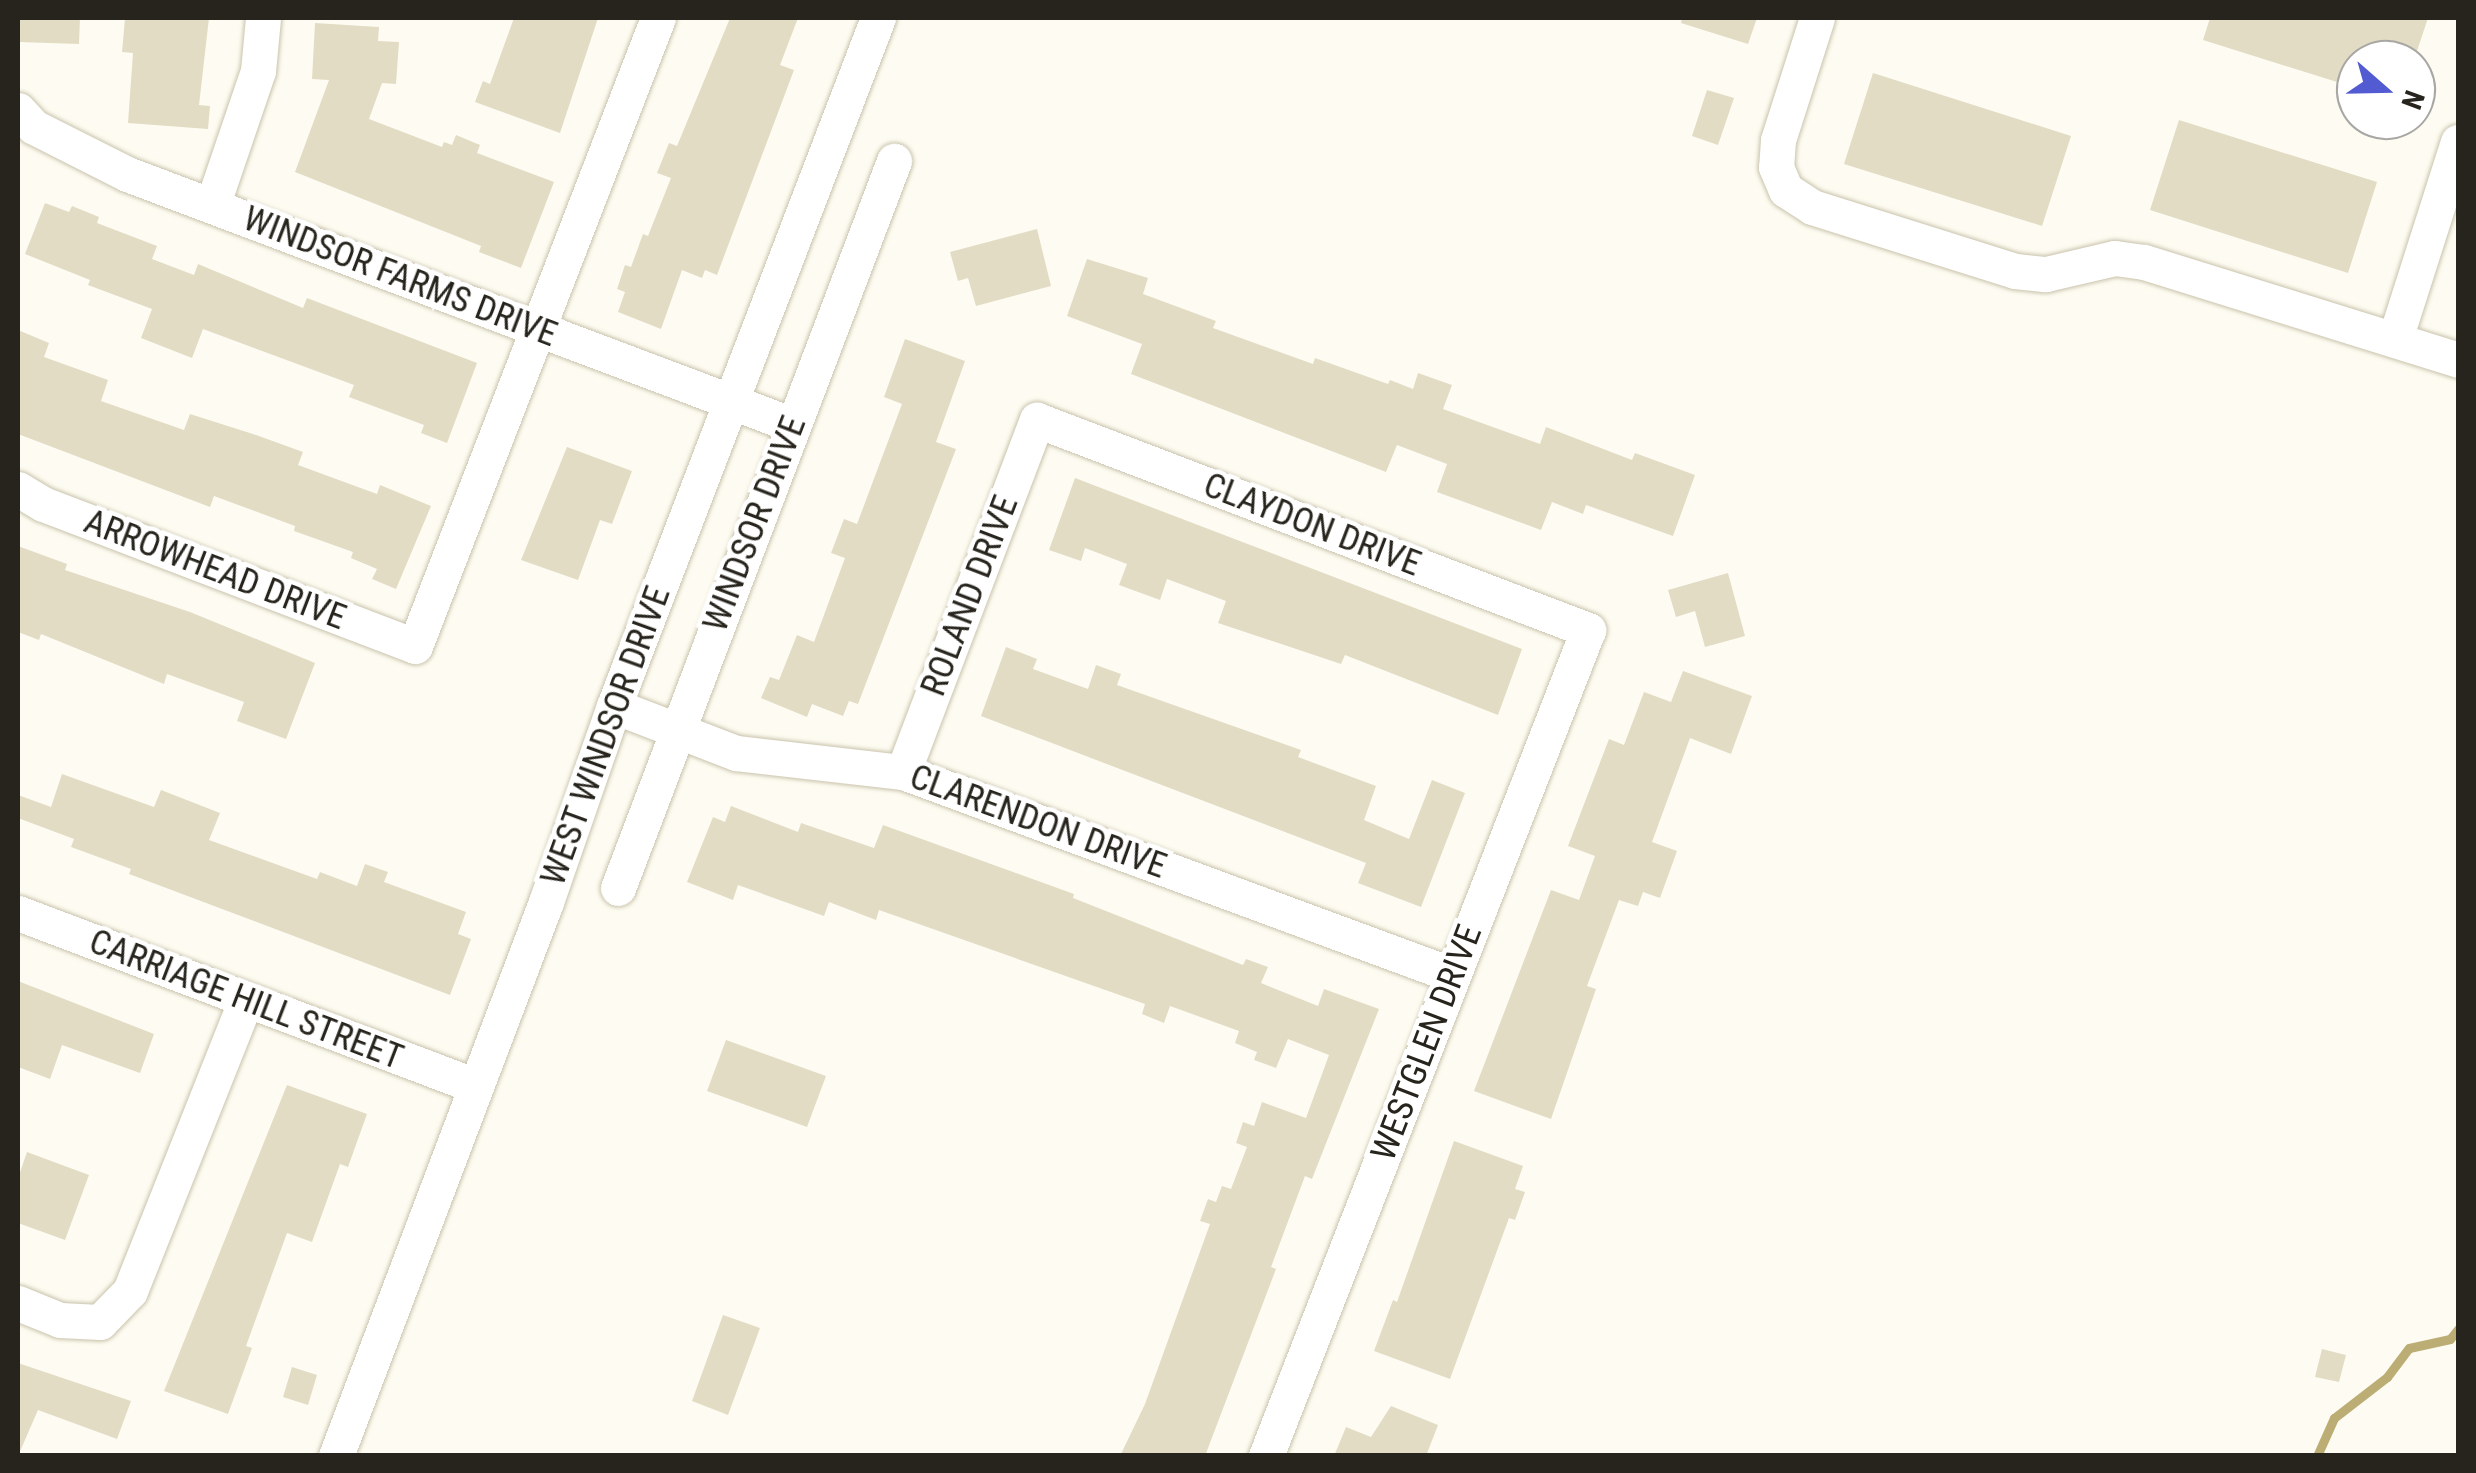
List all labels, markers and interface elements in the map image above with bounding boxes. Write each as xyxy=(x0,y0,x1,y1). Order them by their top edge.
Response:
north arrow xyxy=(2336,40,2436,140)
text: N xyxy=(2394,86,2431,113)
street label: WINDSOR FARMS DRIVE xyxy=(237,198,563,356)
street label: WINDSOR DRIVE xyxy=(695,410,815,638)
street label: CLAYDON DRIVE xyxy=(1198,464,1426,586)
street label: ROLAND DRIVE xyxy=(913,490,1027,702)
street label: ARROWHEAD DRIVE xyxy=(78,501,352,639)
street label: WEST WINDSOR DRIVE xyxy=(532,581,680,891)
street label: CLARENDON DRIVE xyxy=(904,756,1172,888)
street label: WESTGLEN DRIVE xyxy=(1363,919,1491,1167)
street label: CARRIAGE HILL STREET xyxy=(83,921,409,1079)

